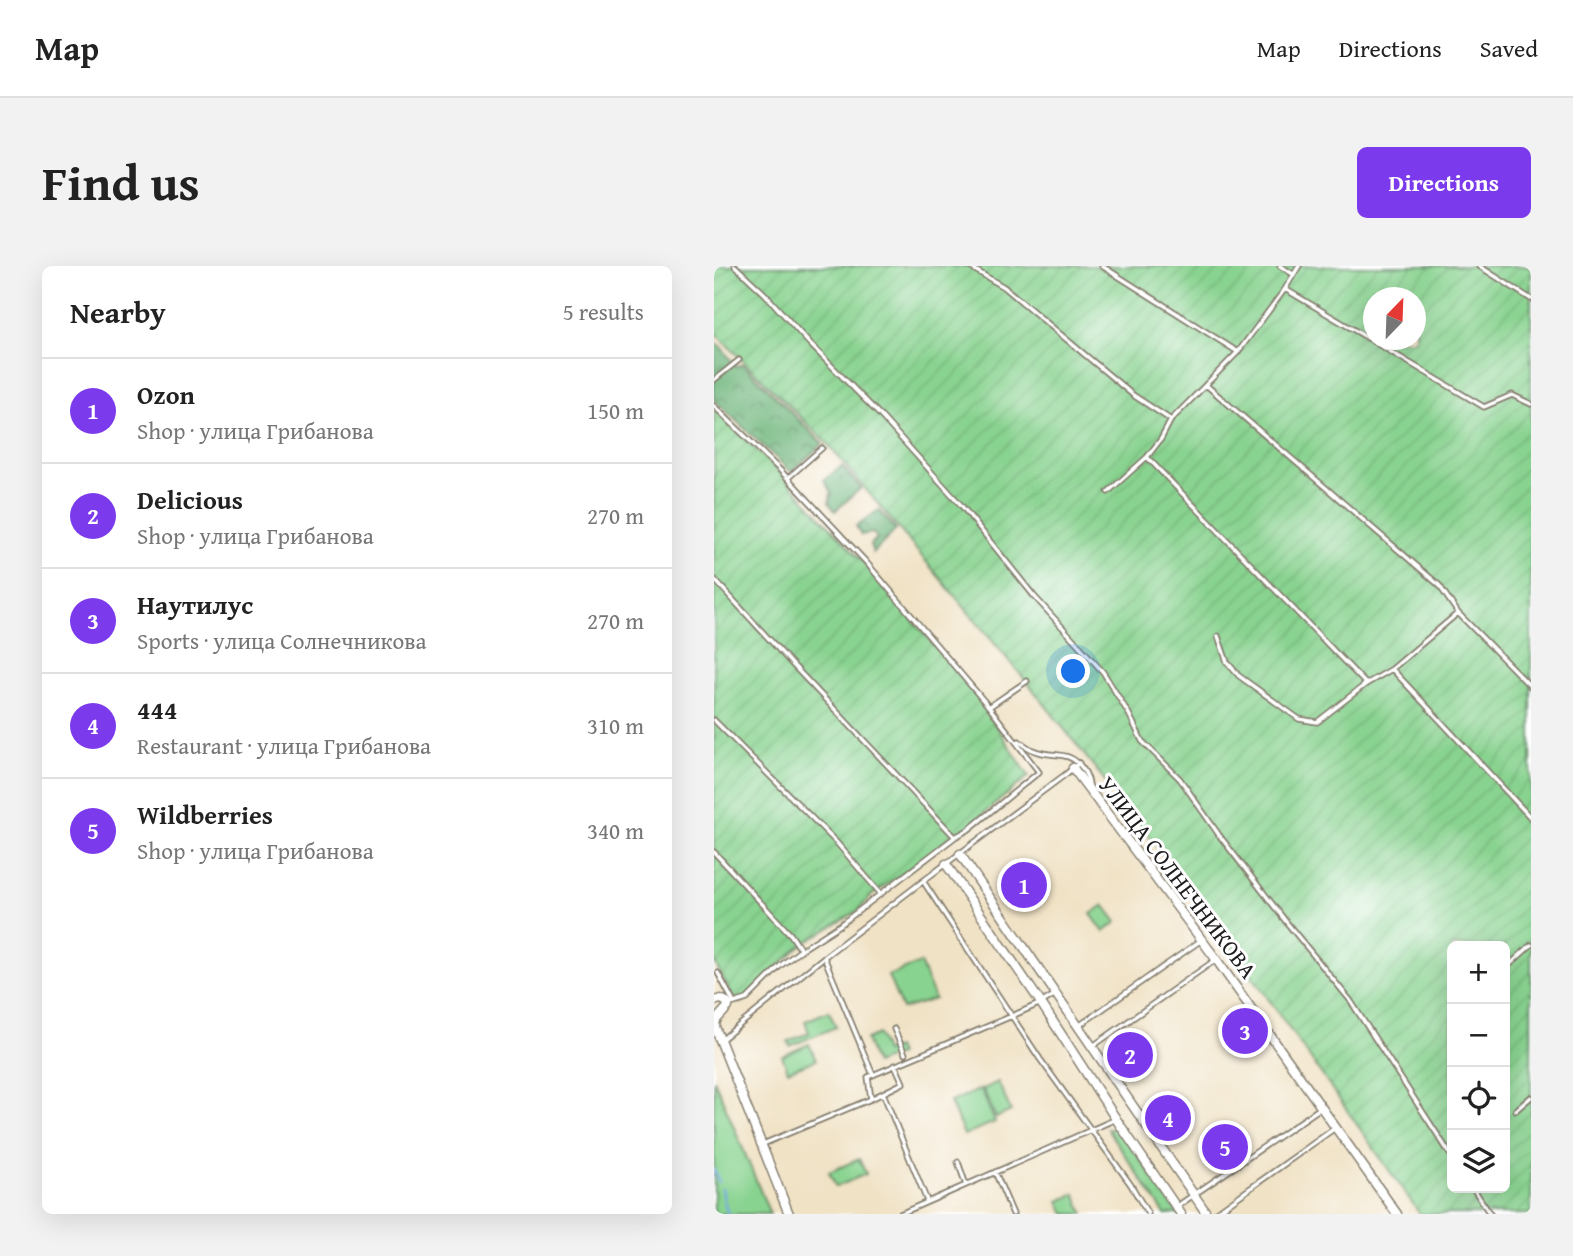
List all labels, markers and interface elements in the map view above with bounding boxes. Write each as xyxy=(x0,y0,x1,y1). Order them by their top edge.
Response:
text: Map xyxy=(35,24,99,72)
text: Map xyxy=(1257,31,1301,66)
text: Directions xyxy=(1339,31,1442,66)
text: Saved xyxy=(1480,31,1538,66)
text: Find us xyxy=(42,146,200,218)
button: Directions xyxy=(1357,147,1531,218)
north arrow xyxy=(1363,287,1426,350)
text: Nearby xyxy=(70,290,166,334)
text: 5 results xyxy=(563,295,644,328)
text: Ozon xyxy=(137,375,195,414)
text: 1 xyxy=(87,394,99,427)
text: 150 m xyxy=(587,394,644,427)
text: Shop · улица Грибанова xyxy=(137,414,374,447)
text: Delicious xyxy=(137,480,243,519)
text: 2 xyxy=(87,499,99,532)
text: 270 m xyxy=(587,499,644,532)
text: Shop · улица Грибанова xyxy=(137,519,374,552)
text: Наутилус xyxy=(137,585,253,624)
text: 3 xyxy=(87,604,99,637)
text: 270 m xyxy=(587,604,644,637)
text: Sports · улица Солнечникова xyxy=(137,624,427,657)
your location xyxy=(1056,654,1090,688)
text: 444 xyxy=(137,690,177,729)
text: 4 xyxy=(87,709,99,742)
text: 310 m xyxy=(587,709,644,742)
text: Restaurant · улица Грибанова xyxy=(137,729,431,762)
street label: УЛИЦА СОЛНЕЧНИКОВА xyxy=(1091,769,1265,985)
text: Wildberries xyxy=(137,795,273,834)
text: 5 xyxy=(87,814,99,847)
text: 340 m xyxy=(587,814,644,847)
text: Shop · улица Грибанова xyxy=(137,834,374,867)
pin: 1 xyxy=(1001,859,1047,911)
map controls xyxy=(1447,941,1510,1193)
button: + xyxy=(1447,941,1510,1004)
button: − xyxy=(1447,1004,1510,1067)
pin: 3 xyxy=(1222,1005,1268,1057)
pin: 2 xyxy=(1107,1029,1153,1081)
button: locate xyxy=(1447,1067,1510,1130)
pin: 4 xyxy=(1145,1092,1191,1144)
pin: 5 xyxy=(1202,1121,1248,1173)
button: layers xyxy=(1447,1130,1510,1193)

